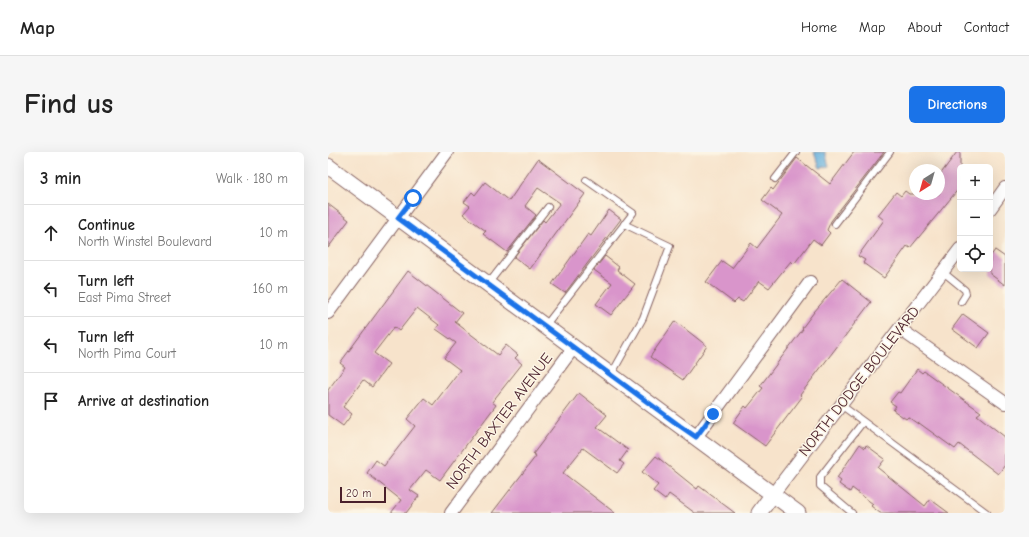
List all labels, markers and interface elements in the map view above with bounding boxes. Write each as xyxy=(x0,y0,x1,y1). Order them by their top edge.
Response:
text: Map xyxy=(20,17,55,39)
text: Home xyxy=(801,19,837,36)
text: Map xyxy=(859,19,885,36)
text: About xyxy=(907,19,942,36)
text: Contact xyxy=(964,19,1009,36)
button: Directions xyxy=(909,86,1005,123)
text: Find us xyxy=(24,88,113,120)
north arrow xyxy=(909,164,945,200)
map controls xyxy=(957,164,993,272)
button: + xyxy=(957,164,993,200)
text: 3 min xyxy=(40,169,81,188)
text: Walk · 180 m xyxy=(216,171,288,186)
route start xyxy=(404,189,422,207)
button: − xyxy=(957,200,993,236)
text: Continue xyxy=(78,216,135,234)
icon: ahead xyxy=(40,222,62,244)
text: 10 m xyxy=(260,225,288,240)
text: North Winstel Boulevard xyxy=(78,234,212,249)
button: locate xyxy=(957,236,993,272)
text: Turn left xyxy=(78,272,134,290)
icon: left xyxy=(40,278,62,300)
text: 160 m xyxy=(253,281,288,296)
text: East Pima Street xyxy=(78,290,171,305)
street label: NORTH DODGE BOULEVARD xyxy=(795,302,923,460)
text: Turn left xyxy=(78,328,134,346)
icon: left xyxy=(40,334,62,356)
text: 10 m xyxy=(260,337,288,352)
text: North Pima Court xyxy=(78,346,176,361)
street label: NORTH BAXTER AVENUE xyxy=(442,349,556,493)
icon: arrive xyxy=(40,390,62,412)
text: Arrive at destination xyxy=(78,392,209,410)
route end xyxy=(704,405,722,423)
scale bar xyxy=(340,485,386,504)
text: 20 m xyxy=(346,487,371,500)

